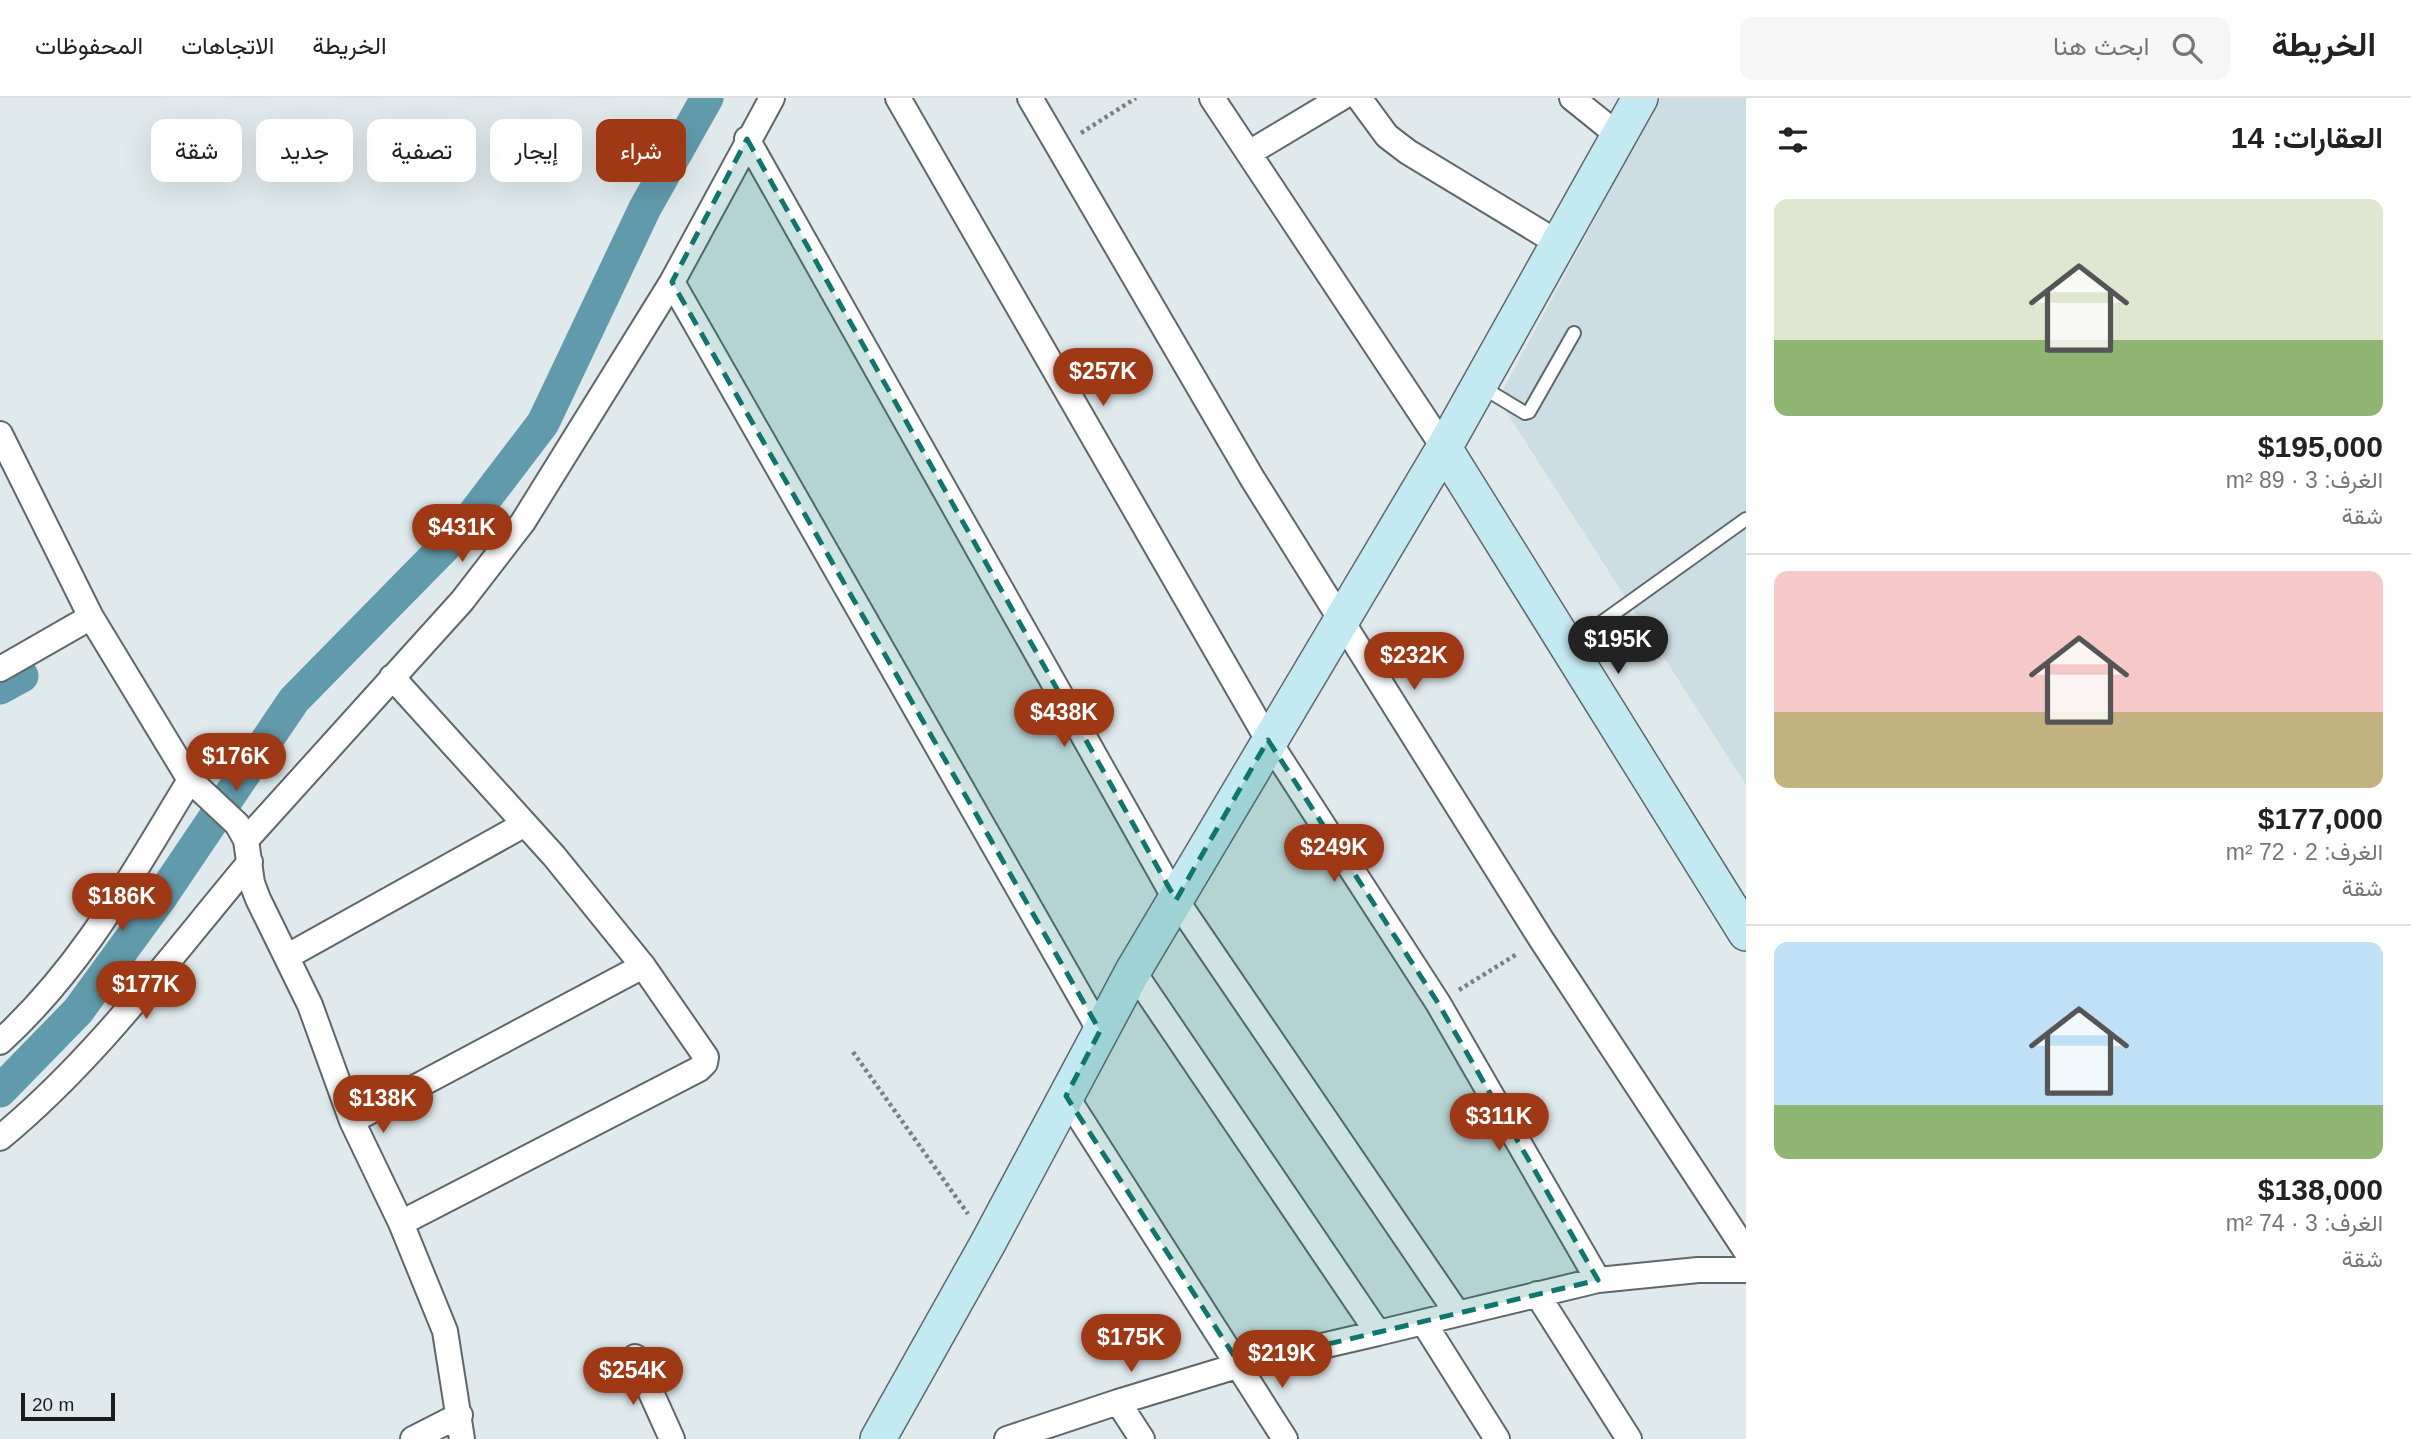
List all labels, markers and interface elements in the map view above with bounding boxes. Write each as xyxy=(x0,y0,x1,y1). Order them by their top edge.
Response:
search box xyxy=(1740,17,2230,80)
text: الخريطة xyxy=(2272,26,2376,63)
icon: search xyxy=(2168,29,2206,67)
text: ابحث هنا xyxy=(2053,31,2150,61)
text: المحفوظات xyxy=(35,32,143,59)
text: الاتجاهات xyxy=(181,32,274,59)
text: الخريطة xyxy=(312,32,387,59)
chip: شقة xyxy=(151,119,242,182)
chip: جديد xyxy=(256,119,353,182)
chip: تصفية xyxy=(367,119,476,182)
chip: إيجار xyxy=(490,119,582,182)
chip: شراء xyxy=(596,119,686,182)
icon: filters xyxy=(1774,121,1812,159)
text: العقارات: 14 xyxy=(2231,121,2383,154)
icon: home xyxy=(2016,245,2142,371)
pin: $257K xyxy=(1054,348,1152,408)
text: $257K xyxy=(1069,358,1137,384)
text: $195,000 xyxy=(2258,430,2383,463)
text: الغرف: 3 · 89 m² xyxy=(2226,467,2383,493)
text: شقة xyxy=(2341,503,2383,529)
pin: $431K xyxy=(413,504,511,564)
text: $431K xyxy=(428,514,496,540)
pin: $195K xyxy=(1569,616,1667,676)
icon: home xyxy=(2016,617,2142,743)
text: $195K xyxy=(1584,626,1652,652)
pin: $232K xyxy=(1365,632,1463,692)
text: $232K xyxy=(1380,642,1448,668)
pin: $438K xyxy=(1015,690,1113,749)
text: $438K xyxy=(1030,699,1098,725)
pin: $176K xyxy=(187,734,285,793)
text: $176K xyxy=(202,743,270,769)
text: $177,000 xyxy=(2258,802,2383,835)
pin: $249K xyxy=(1285,824,1383,884)
text: $249K xyxy=(1300,834,1368,860)
text: الغرف: 2 · 72 m² xyxy=(2226,839,2383,865)
pin: $186K xyxy=(73,874,171,933)
text: شقة xyxy=(2341,875,2383,901)
text: $186K xyxy=(88,883,156,909)
pin: $177K xyxy=(97,962,195,1021)
text: $177K xyxy=(112,971,180,997)
icon: home xyxy=(2016,988,2142,1114)
pin: $138K xyxy=(334,1076,432,1135)
text: $138K xyxy=(349,1085,417,1111)
pin: $311K xyxy=(1450,1094,1548,1153)
text: $311K xyxy=(1466,1103,1532,1129)
text: $138,000 xyxy=(2258,1173,2383,1206)
text: الغرف: 3 · 74 m² xyxy=(2226,1210,2383,1236)
text: شقة xyxy=(2341,1246,2383,1272)
pin: $175K xyxy=(1082,1314,1180,1374)
text: $175K xyxy=(1097,1324,1165,1350)
pin: $219K xyxy=(1233,1330,1331,1390)
text: $219K xyxy=(1248,1340,1316,1366)
pin: $254K xyxy=(584,1348,682,1407)
text: $254K xyxy=(599,1357,667,1383)
scale bar xyxy=(21,1390,116,1422)
text: 20 m xyxy=(32,1394,74,1415)

